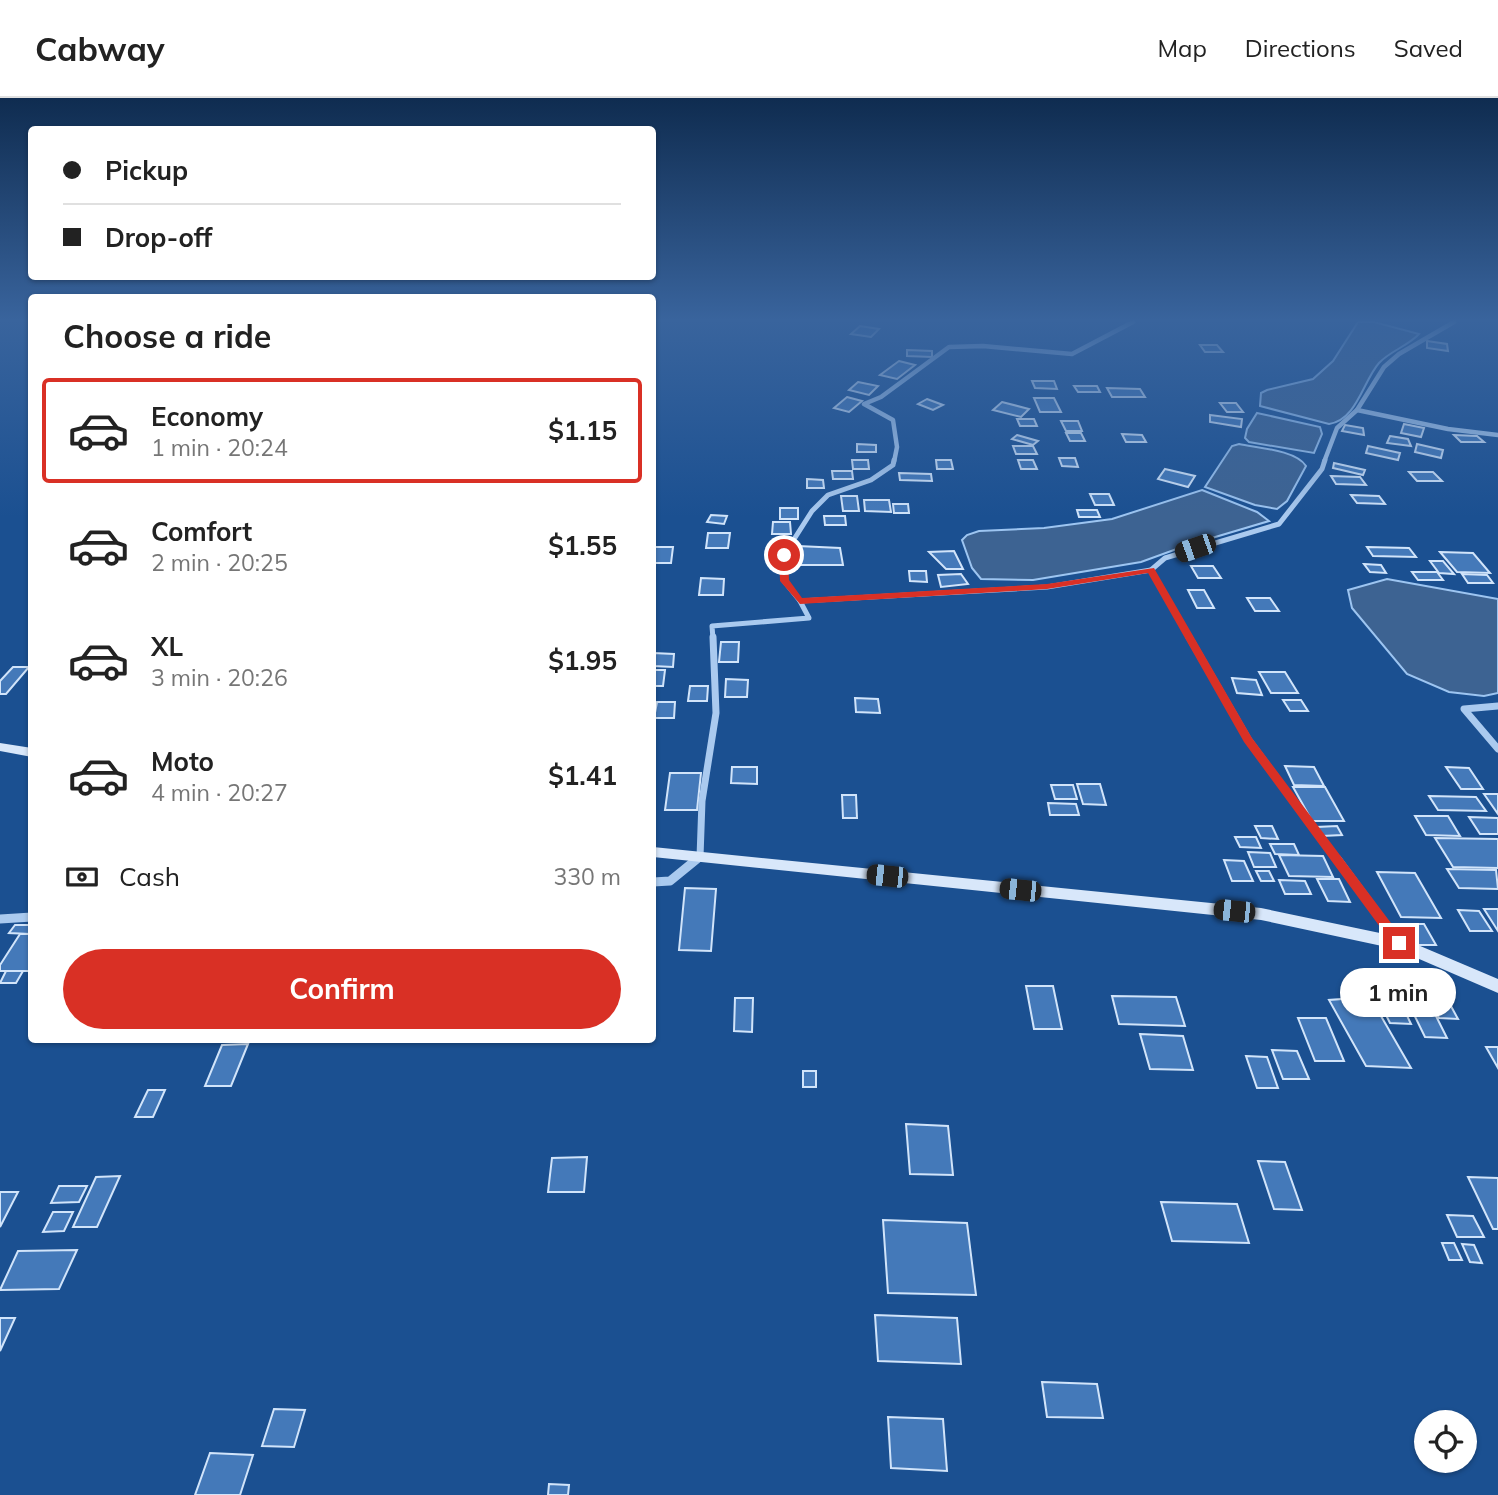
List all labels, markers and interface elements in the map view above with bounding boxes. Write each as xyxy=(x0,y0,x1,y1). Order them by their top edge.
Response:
text: Cabway xyxy=(35,28,165,69)
text: Map xyxy=(1157,33,1207,63)
text: Directions xyxy=(1245,33,1356,63)
text: Saved xyxy=(1394,33,1463,63)
text: Pickup xyxy=(105,154,188,187)
text: Drop-off xyxy=(105,221,212,254)
text: Choose a ride xyxy=(63,316,271,356)
icon: car xyxy=(67,399,130,462)
text: Economy xyxy=(151,400,263,433)
text: $1.15 xyxy=(548,414,617,447)
text: 1 min · 20:24 xyxy=(151,433,288,462)
icon: car xyxy=(67,514,130,577)
text: Comfort xyxy=(151,515,252,548)
text: $1.55 xyxy=(548,529,617,562)
car xyxy=(1172,531,1219,565)
route start xyxy=(768,539,800,571)
text: 2 min · 20:25 xyxy=(151,548,288,577)
icon: car xyxy=(67,629,130,692)
text: XL xyxy=(151,630,183,663)
text: $1.95 xyxy=(548,644,617,677)
text: 3 min · 20:26 xyxy=(151,663,288,692)
icon: car xyxy=(67,744,130,807)
text: Moto xyxy=(151,745,214,778)
text: $1.41 xyxy=(548,759,617,792)
text: 4 min · 20:27 xyxy=(151,778,288,807)
icon: cash xyxy=(63,858,101,896)
text: Cash xyxy=(119,860,180,893)
text: 330 m xyxy=(553,862,621,891)
car xyxy=(866,863,909,889)
car xyxy=(999,877,1042,903)
car xyxy=(1213,898,1256,924)
route end xyxy=(1383,927,1415,959)
button: Confirm xyxy=(63,949,621,1029)
callout: 1 min xyxy=(1341,968,1457,1016)
text: 1 min xyxy=(1368,978,1428,1007)
map controls xyxy=(1414,1410,1477,1473)
button: locate xyxy=(1414,1410,1477,1473)

